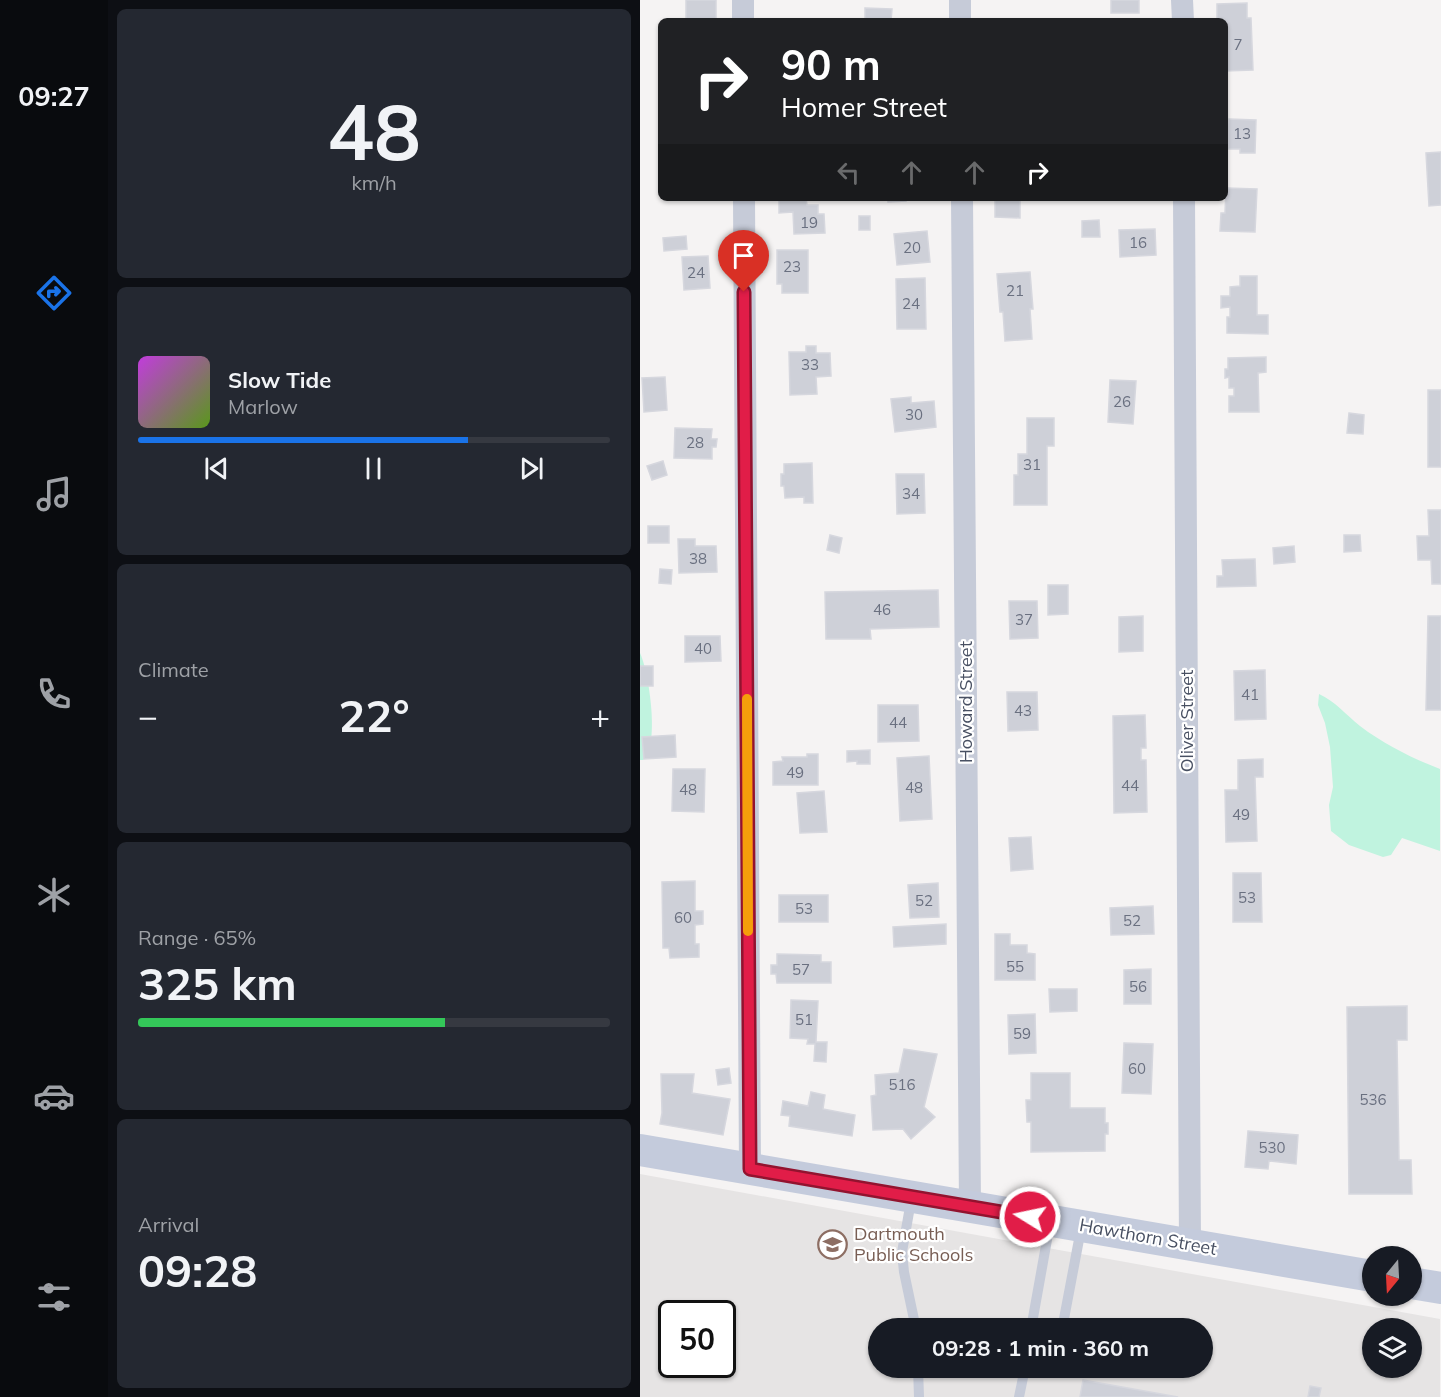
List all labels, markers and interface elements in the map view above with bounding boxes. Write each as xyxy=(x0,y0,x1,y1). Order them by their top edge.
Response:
house number: 7 xyxy=(1233,35,1243,54)
text: 90 m xyxy=(781,38,881,91)
icon: right xyxy=(682,42,760,120)
text: 09:27 xyxy=(18,79,90,113)
text: 48 xyxy=(327,82,421,180)
text: Homer Street xyxy=(781,90,947,124)
house number: 13 xyxy=(1233,124,1251,143)
icon: left xyxy=(832,156,865,189)
icon: ahead xyxy=(895,156,928,189)
icon: ahead xyxy=(958,156,991,189)
icon: right xyxy=(1021,156,1054,189)
text: km/h xyxy=(351,170,397,195)
house number: 19 xyxy=(800,213,818,232)
pin xyxy=(718,230,769,292)
house number: 16 xyxy=(1129,233,1147,252)
house number: 20 xyxy=(903,238,921,257)
icon: arrive xyxy=(727,239,760,272)
house number: 23 xyxy=(783,257,801,276)
house number: 24 xyxy=(687,263,705,282)
icon: directions xyxy=(33,272,75,314)
house number: 21 xyxy=(1006,281,1024,300)
house number: 24 xyxy=(902,294,920,313)
house number: 33 xyxy=(801,355,819,374)
text: Slow Tide xyxy=(228,366,331,394)
house number: 26 xyxy=(1113,392,1131,411)
text: Marlow xyxy=(228,394,298,419)
house number: 30 xyxy=(905,405,923,424)
house number: 28 xyxy=(686,433,704,452)
icon: previous xyxy=(200,452,233,485)
icon: pause xyxy=(357,452,390,485)
icon: next xyxy=(515,452,548,485)
house number: 31 xyxy=(1023,455,1041,474)
icon: music xyxy=(33,473,75,515)
house number: 34 xyxy=(902,484,920,503)
house number: 38 xyxy=(689,549,707,568)
house number: 46 xyxy=(873,600,891,619)
house number: 37 xyxy=(1015,610,1033,629)
house number: 40 xyxy=(694,639,712,658)
street label: Howard Street xyxy=(954,641,977,763)
text: Climate xyxy=(138,657,209,682)
street label: Oliver Street xyxy=(1175,670,1198,772)
icon: phone xyxy=(33,673,75,715)
house number: 41 xyxy=(1241,685,1259,704)
text: 22° xyxy=(338,687,410,743)
text: − xyxy=(138,695,158,736)
text: + xyxy=(590,695,610,736)
house number: 43 xyxy=(1014,701,1032,720)
house number: 44 xyxy=(889,713,907,732)
house number: 49 xyxy=(786,763,804,782)
house number: 44 xyxy=(1121,776,1139,795)
house number: 48 xyxy=(905,778,923,797)
house number: 48 xyxy=(679,780,697,799)
house number: 49 xyxy=(1232,805,1250,824)
icon: climate xyxy=(33,874,75,916)
house number: 53 xyxy=(1238,888,1256,907)
house number: 52 xyxy=(915,891,933,910)
house number: 53 xyxy=(795,899,813,918)
house number: 60 xyxy=(674,908,692,927)
house number: 52 xyxy=(1123,911,1141,930)
text: Range · 65% xyxy=(138,925,256,950)
text: 325 km xyxy=(138,955,297,1011)
house number: 55 xyxy=(1006,957,1024,976)
house number: 57 xyxy=(792,960,810,979)
house number: 56 xyxy=(1129,977,1147,996)
house number: 51 xyxy=(795,1010,813,1029)
house number: 59 xyxy=(1013,1024,1031,1043)
house number: 60 xyxy=(1128,1059,1146,1078)
icon: car xyxy=(33,1075,75,1117)
house number: 516 xyxy=(888,1075,916,1094)
house number: 536 xyxy=(1359,1090,1387,1109)
house number: 530 xyxy=(1258,1138,1286,1157)
position arrow xyxy=(998,1185,1062,1249)
text: Arrival xyxy=(138,1212,199,1237)
street label: Hawthorn Street xyxy=(1078,1213,1219,1260)
place label: Dartmouth Public Schools xyxy=(854,1222,973,1266)
school or university icon: Dartmouth Public Schools xyxy=(817,1228,849,1260)
text: 09:28 xyxy=(138,1242,257,1298)
north arrow xyxy=(1362,1246,1422,1306)
map controls xyxy=(1362,1246,1422,1378)
icon: filters xyxy=(33,1276,75,1318)
speed limit sign: 50 xyxy=(658,1300,736,1378)
button: layers xyxy=(1362,1318,1422,1378)
text: 09:28 · 1 min · 360 m xyxy=(932,1334,1149,1362)

